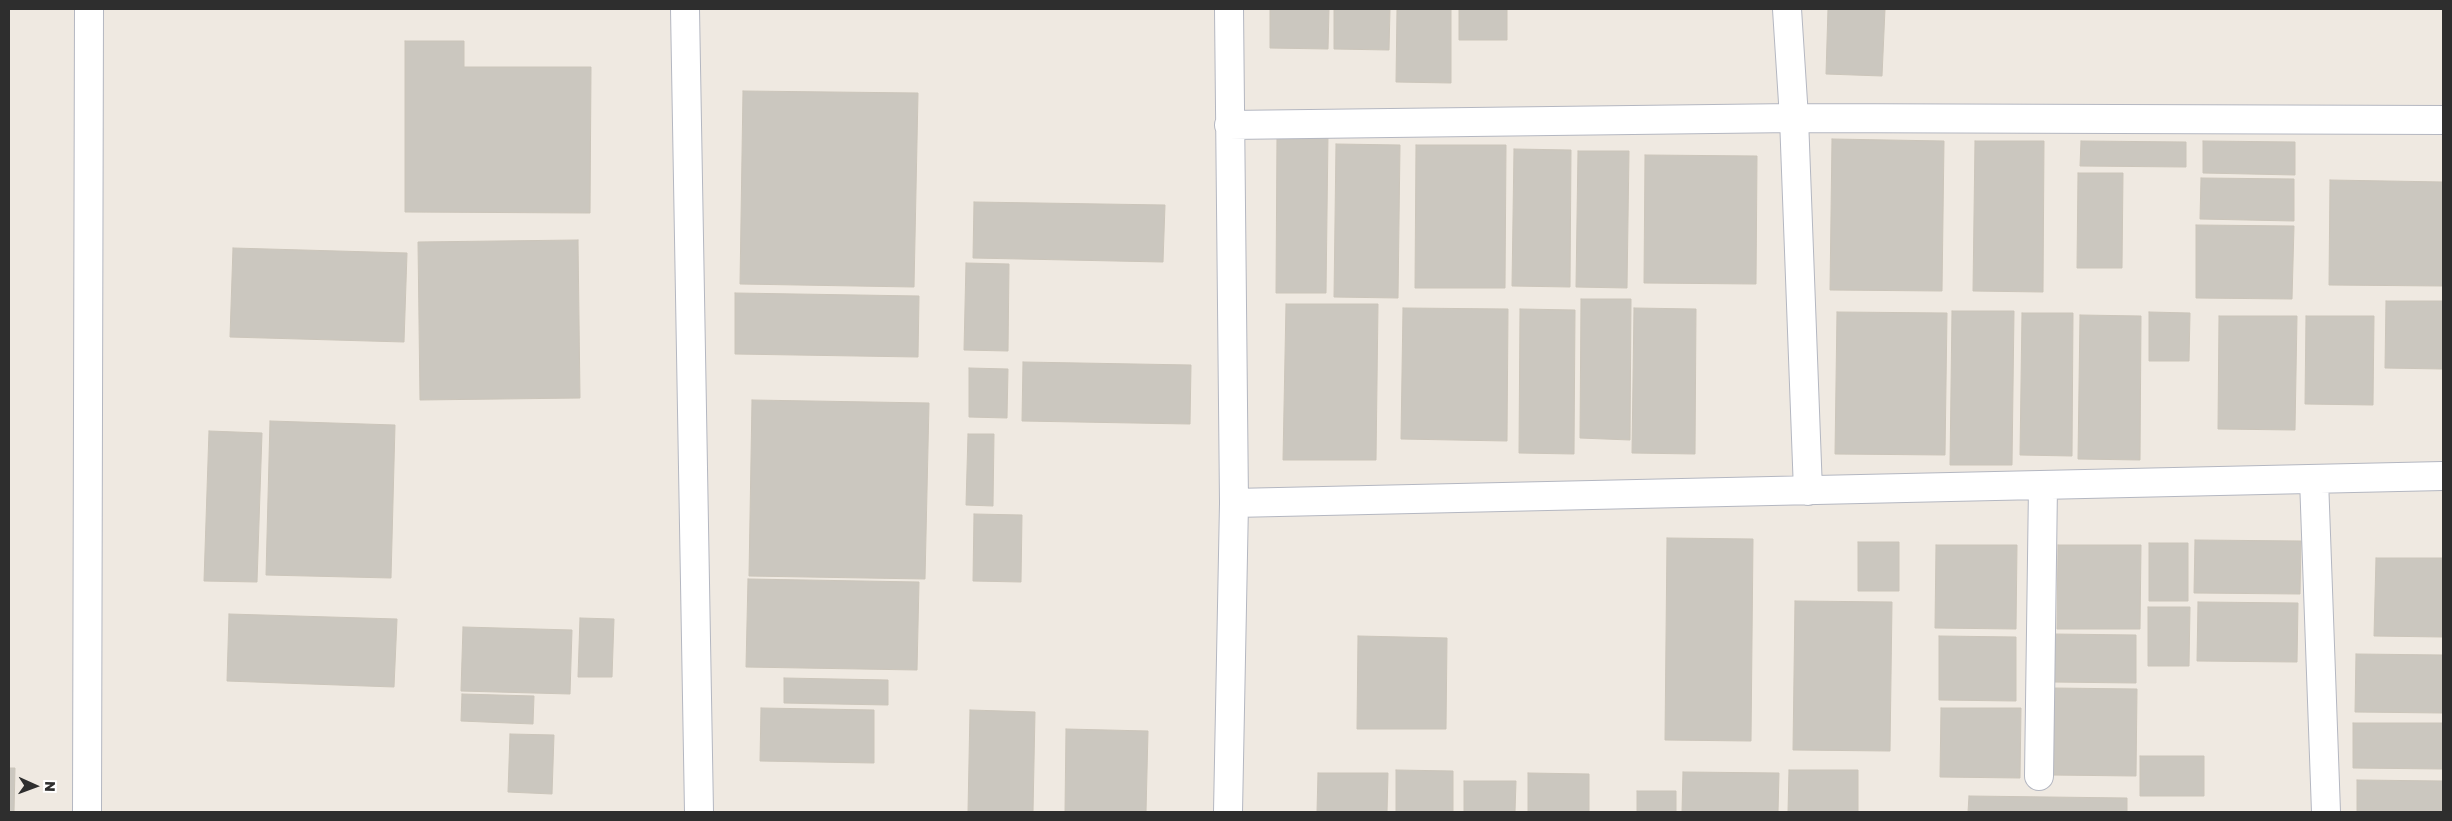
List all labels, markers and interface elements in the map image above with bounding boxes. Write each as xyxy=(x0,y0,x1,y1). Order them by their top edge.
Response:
north arrow xyxy=(10,761,60,811)
text: N xyxy=(42,781,59,792)

